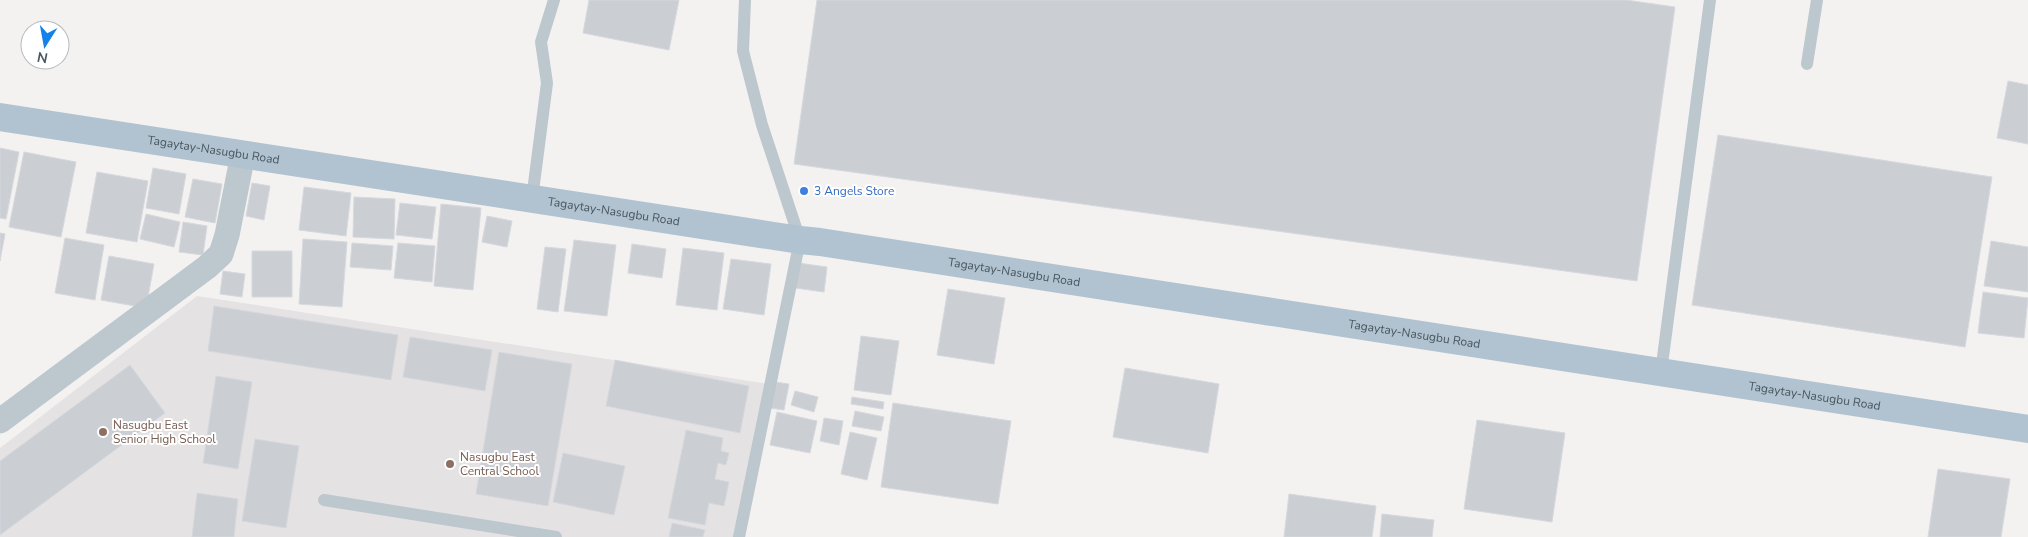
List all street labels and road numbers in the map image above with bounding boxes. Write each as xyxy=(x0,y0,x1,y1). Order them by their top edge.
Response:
street label: Tagaytay-Nasugbu Road xyxy=(146,132,281,168)
street label: Tagaytay-Nasugbu Road xyxy=(547,193,681,229)
street label: Tagaytay-Nasugbu Road xyxy=(947,254,1081,290)
street label: Tagaytay-Nasugbu Road xyxy=(1347,316,1482,352)
street label: Tagaytay-Nasugbu Road xyxy=(1747,378,1882,414)

